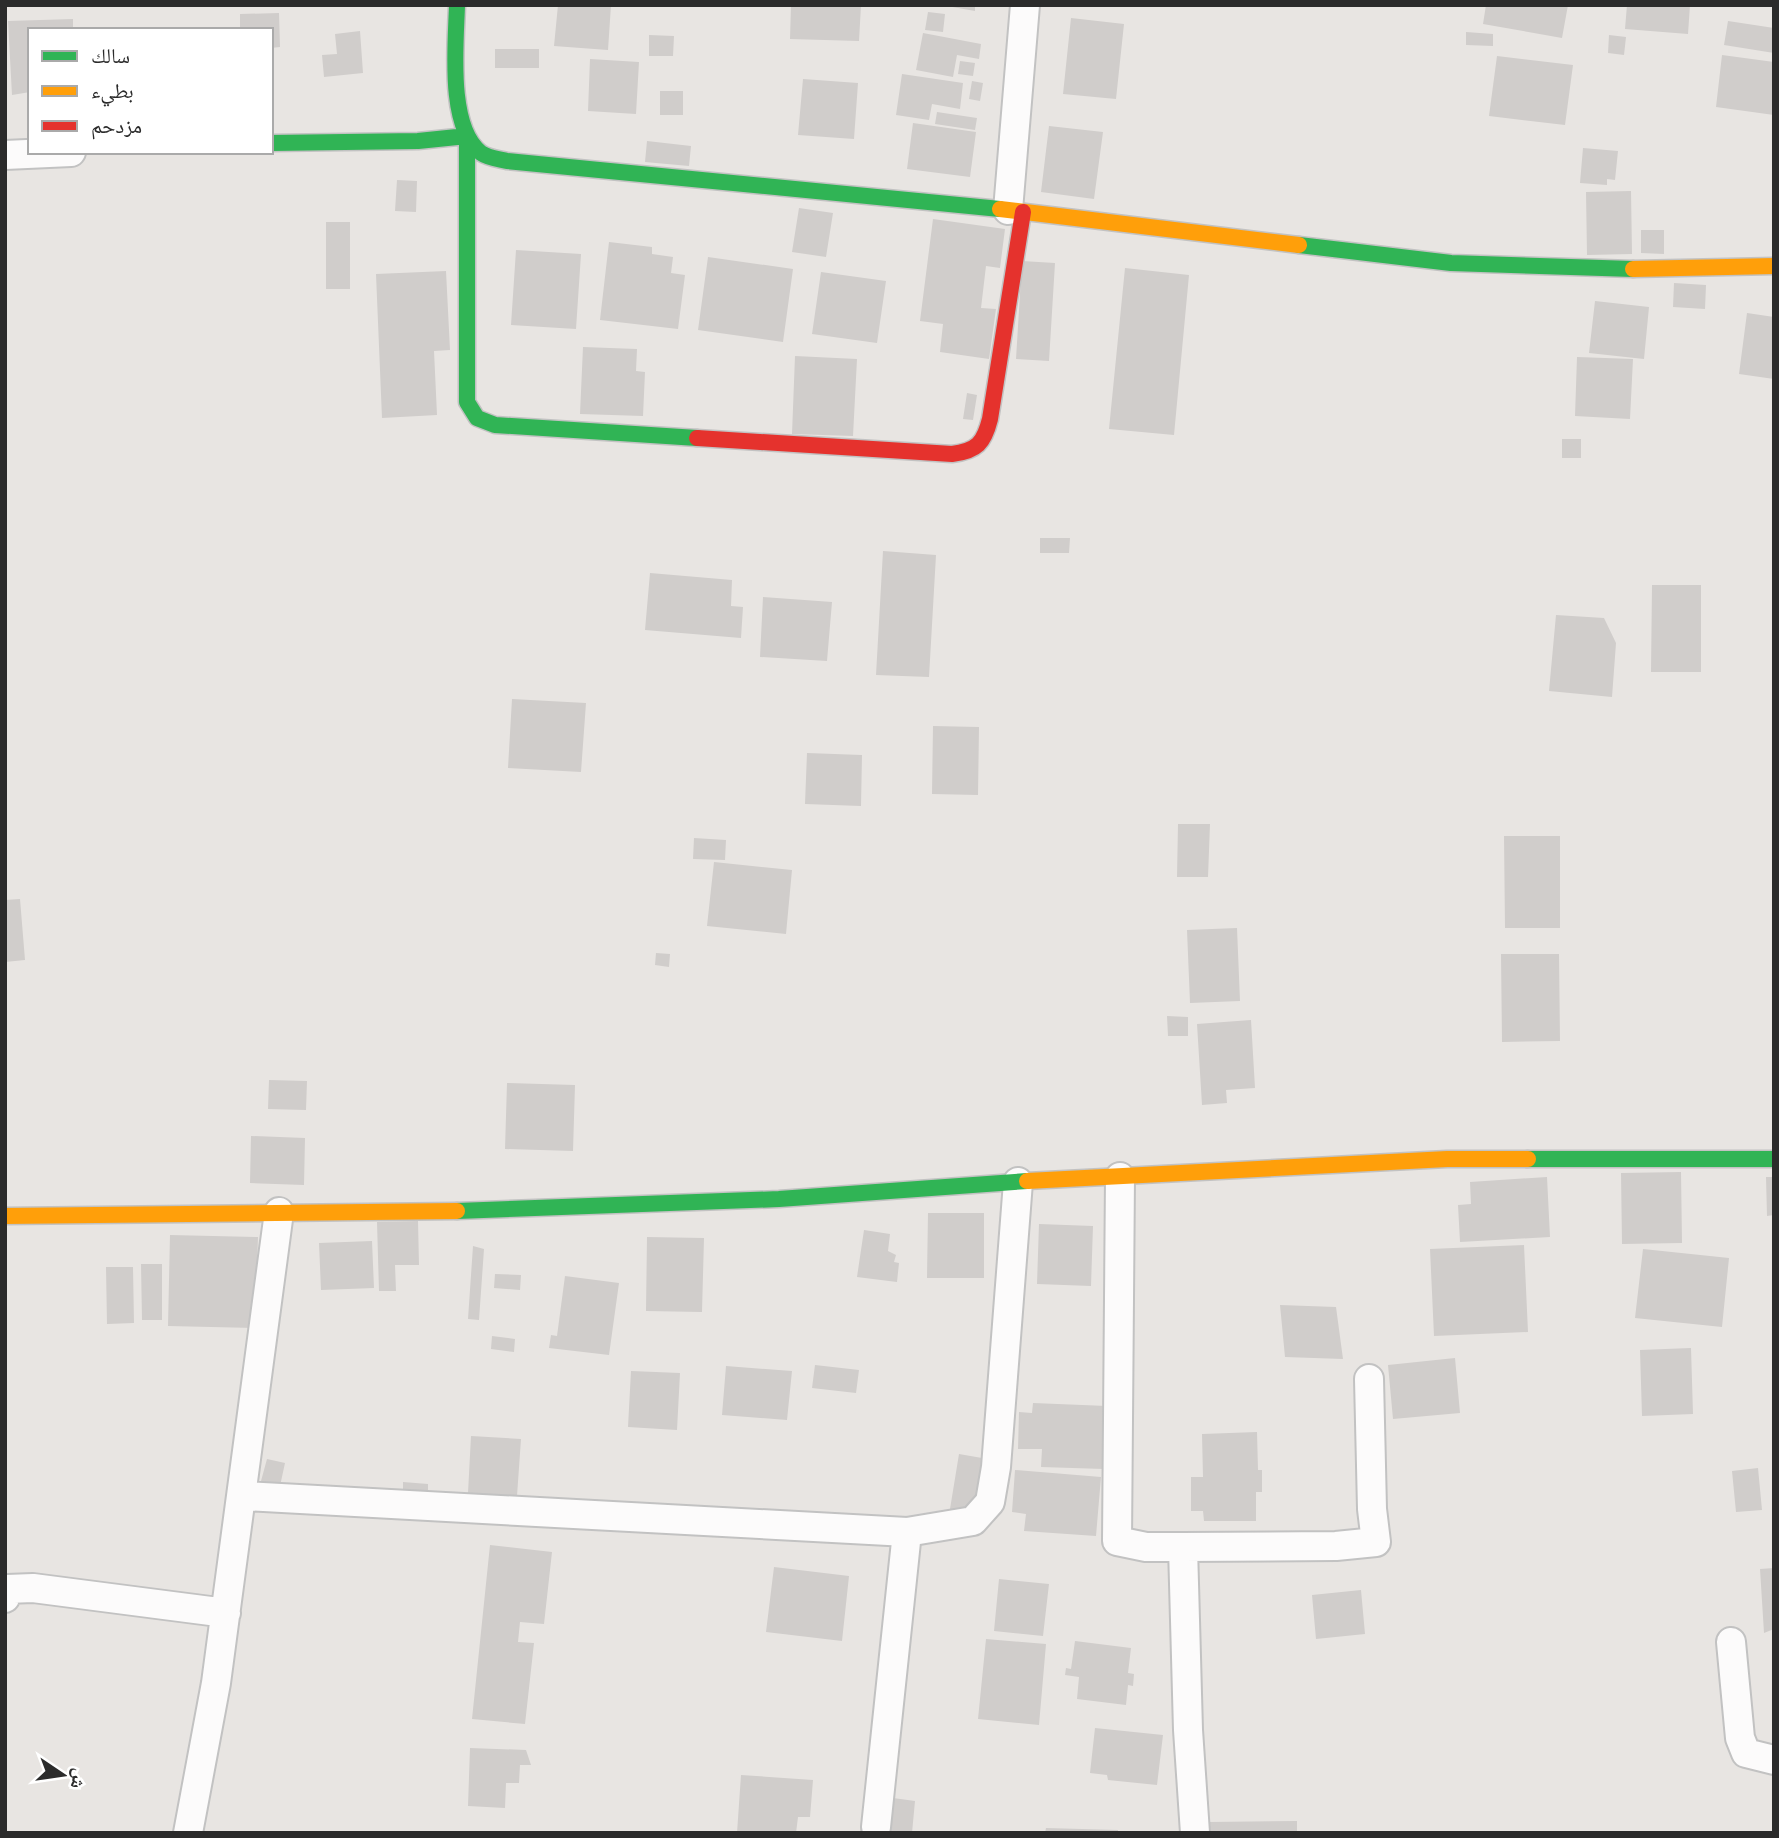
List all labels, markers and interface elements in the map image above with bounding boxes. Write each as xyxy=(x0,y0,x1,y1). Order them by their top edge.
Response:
legend xyxy=(28,28,273,154)
text: سالك xyxy=(91,44,130,71)
text: بطيء xyxy=(91,79,134,107)
text: مزدحم xyxy=(91,114,142,141)
north arrow xyxy=(28,1740,98,1810)
text: ش xyxy=(64,1766,92,1791)

